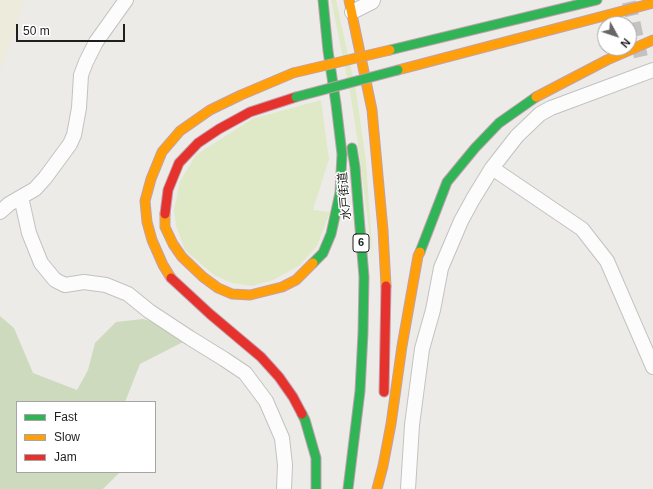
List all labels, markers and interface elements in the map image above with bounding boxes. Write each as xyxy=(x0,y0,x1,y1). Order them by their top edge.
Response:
scale bar xyxy=(18,16,127,42)
north arrow xyxy=(597,16,637,56)
text: 50 m xyxy=(23,24,50,38)
text: N xyxy=(618,36,633,50)
street label: 水戸街道 xyxy=(336,171,354,221)
road number: 6 xyxy=(353,234,369,252)
legend xyxy=(16,401,156,473)
text: Fast xyxy=(54,410,77,424)
text: Slow xyxy=(54,430,80,444)
text: Jam xyxy=(54,450,77,464)

